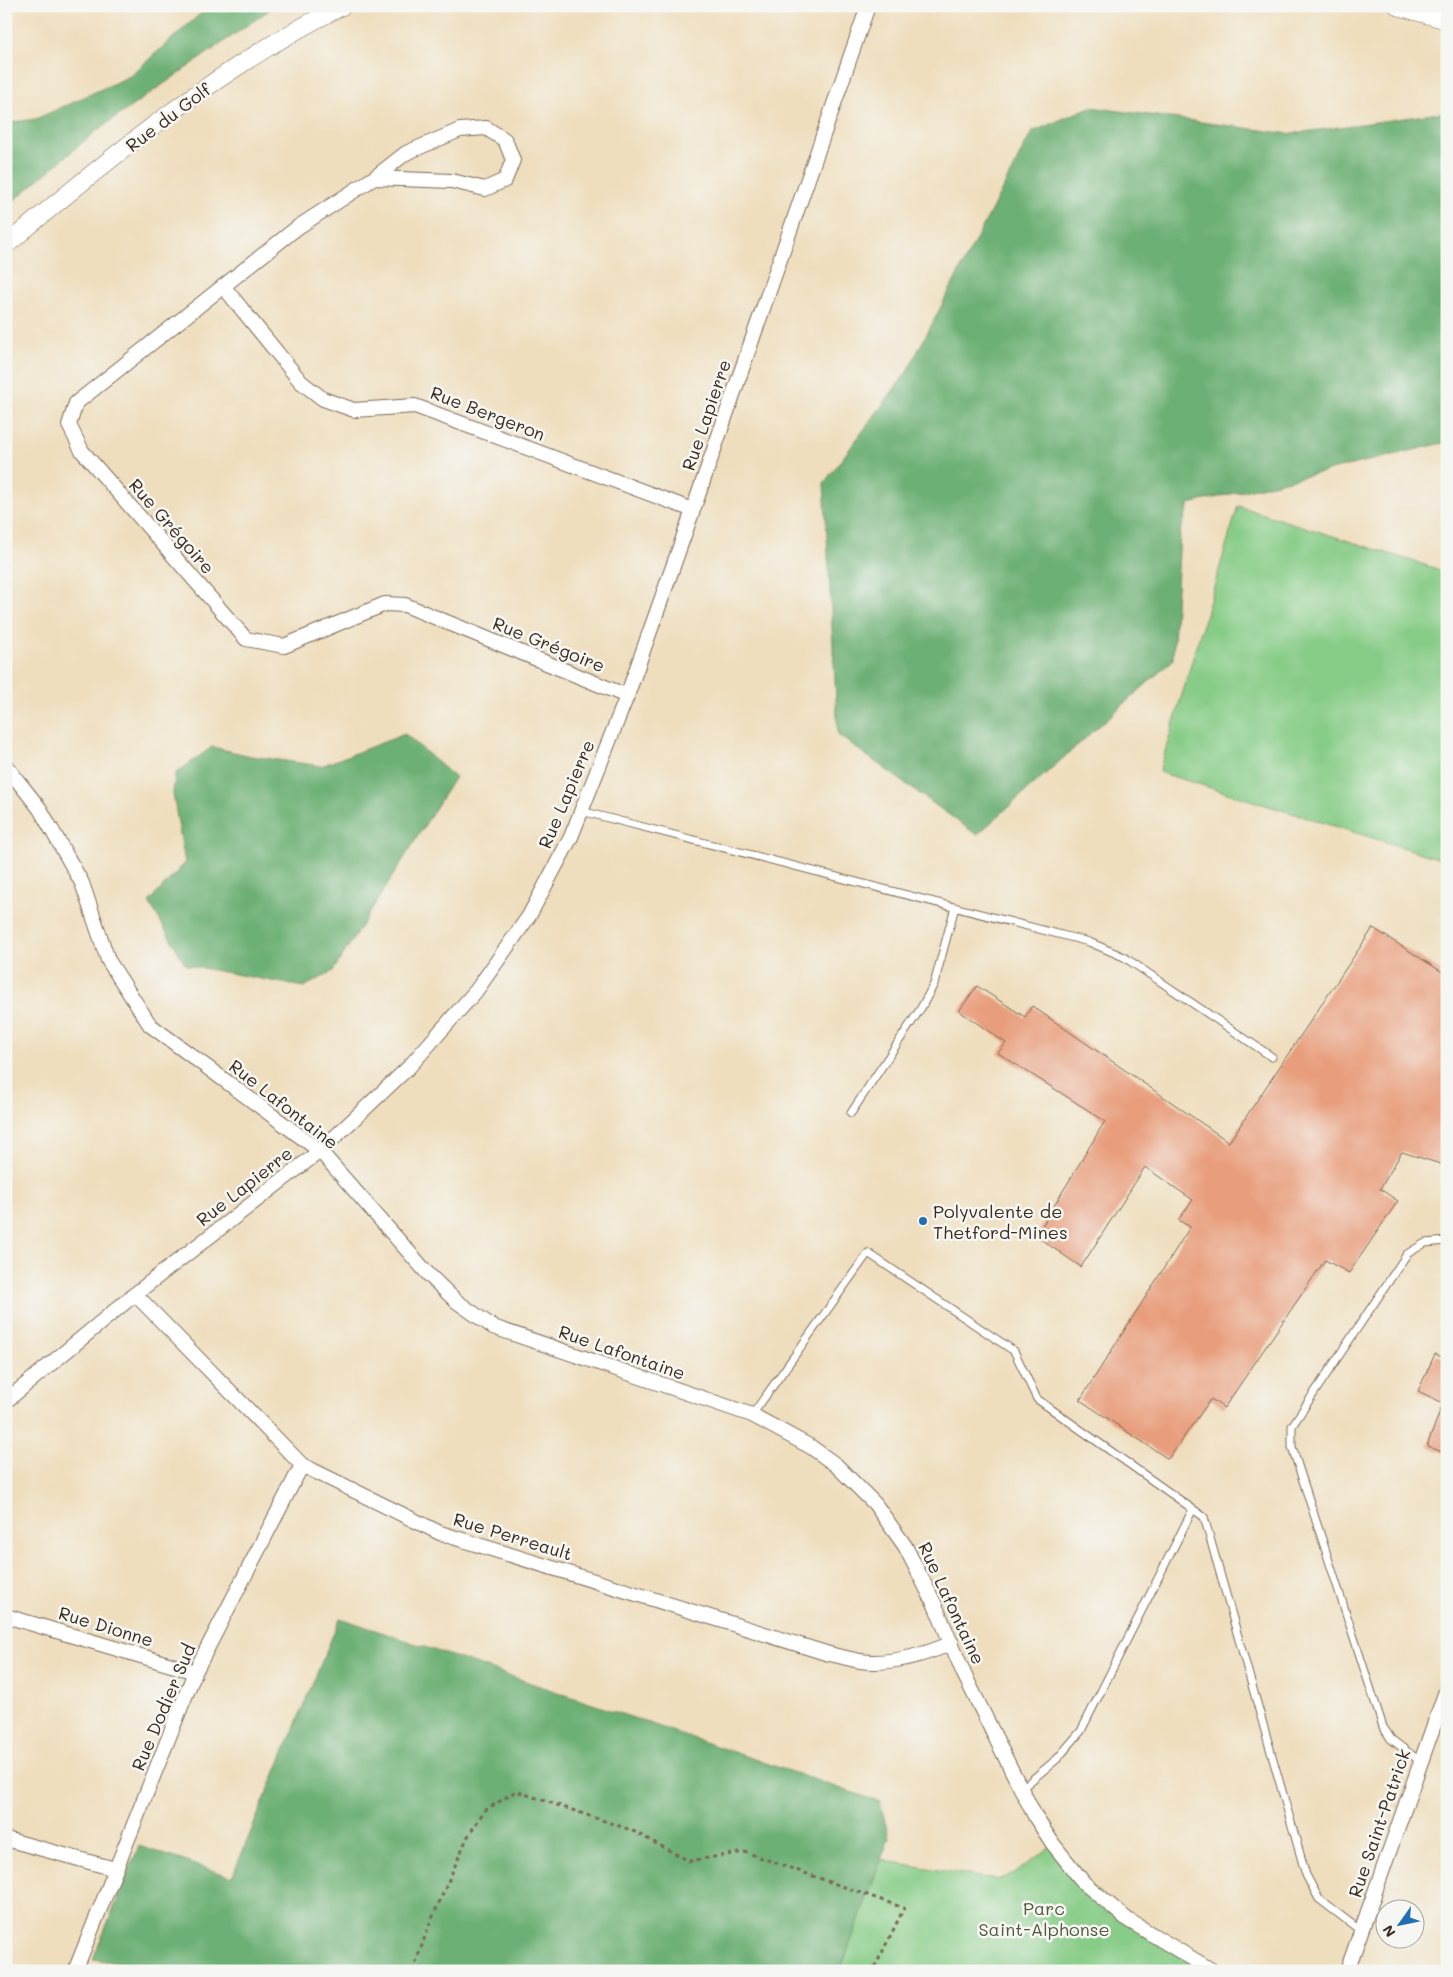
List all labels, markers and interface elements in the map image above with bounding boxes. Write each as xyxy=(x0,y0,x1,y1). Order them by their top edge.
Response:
street label: Rue du Golf xyxy=(121,76,216,157)
street label: Rue Lapierre xyxy=(676,356,736,474)
street label: Rue Bergeron xyxy=(427,380,549,446)
street label: Rue Grégoire xyxy=(124,473,220,579)
street label: Rue Grégoire xyxy=(489,611,609,677)
street label: Rue Lapierre xyxy=(532,736,600,852)
street label: Rue Lafontaine xyxy=(224,1054,344,1154)
street label: Rue Lapierre xyxy=(191,1141,297,1231)
place label: Polyvalente de Thetford-Mines xyxy=(933,1199,1068,1244)
marker: Polyvalente de Thetford-Mines xyxy=(917,1215,929,1227)
street label: Rue Lafontaine xyxy=(556,1319,688,1385)
street label: Rue Perreault xyxy=(451,1507,575,1565)
street label: Rue Lafontaine xyxy=(913,1538,991,1668)
street label: Rue Dionne xyxy=(56,1600,156,1652)
street label: Rue Dodier Sud xyxy=(125,1640,201,1774)
street label: Rue Saint-Patrick xyxy=(1342,1746,1416,1900)
park label: Parc Saint-Alphonse xyxy=(978,1896,1110,1941)
north arrow xyxy=(1376,1900,1426,1950)
text: N xyxy=(1378,1922,1400,1941)

